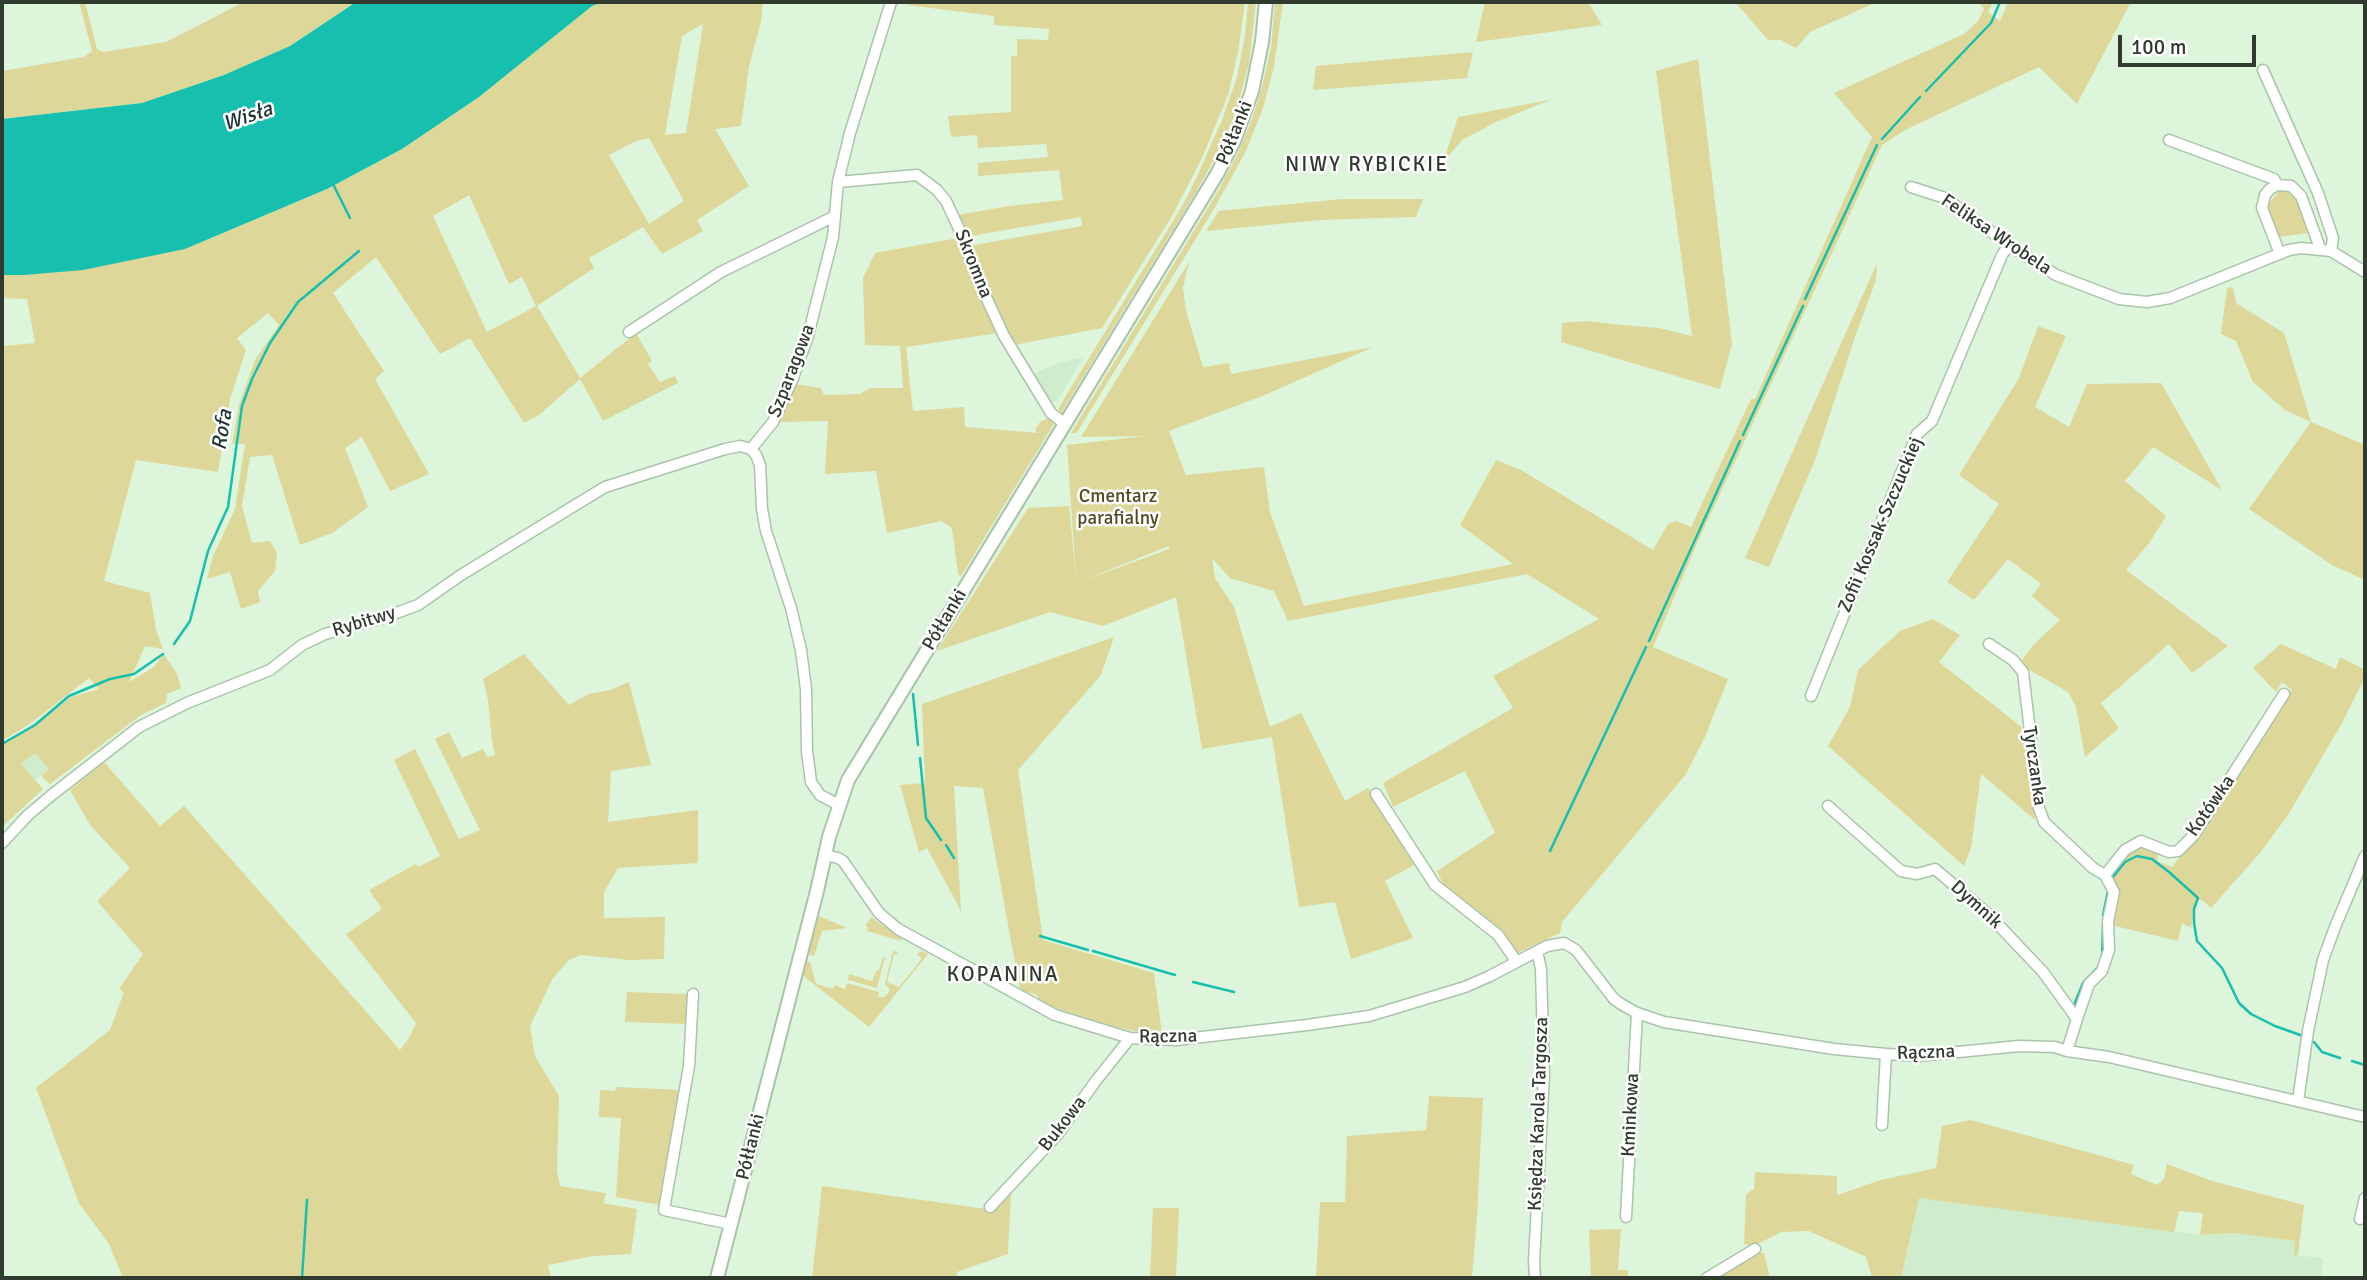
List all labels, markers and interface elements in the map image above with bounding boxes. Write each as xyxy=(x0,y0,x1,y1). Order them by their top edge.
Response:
scale bar xyxy=(2122,21,2260,65)
text: 100 m xyxy=(2131,34,2186,60)
water label: Wisła xyxy=(220,97,276,137)
street label: Półłanki xyxy=(1212,97,1258,169)
district label: NIWY RYBICKIE xyxy=(1287,152,1447,178)
street label: Feliksa Wrobela xyxy=(1936,190,2056,280)
street label: Skromna xyxy=(949,226,997,302)
street label: Szparagowa xyxy=(764,321,820,421)
water label: Rofa xyxy=(207,408,239,452)
street label: Zofii Kossak-Szczuckiej xyxy=(1834,434,1928,616)
park label: Cmentarz parafialny xyxy=(1077,486,1159,530)
street label: Półłanki xyxy=(918,585,972,655)
street label: Rybitwy xyxy=(330,602,398,642)
street label: Tyrczanka xyxy=(2017,725,2051,807)
street label: Kotówka xyxy=(2182,771,2240,841)
street label: Dymnik xyxy=(1946,876,2006,934)
district label: KOPANINA xyxy=(947,962,1059,988)
street label: Księdza Karola Targosza xyxy=(1524,1016,1554,1212)
street label: Rączna xyxy=(1139,1025,1197,1049)
street label: Rączna xyxy=(1896,1041,1956,1065)
street label: Kminkowa xyxy=(1617,1072,1645,1158)
street label: Bukowa xyxy=(1034,1092,1092,1156)
street label: Półłanki xyxy=(732,1112,770,1182)

